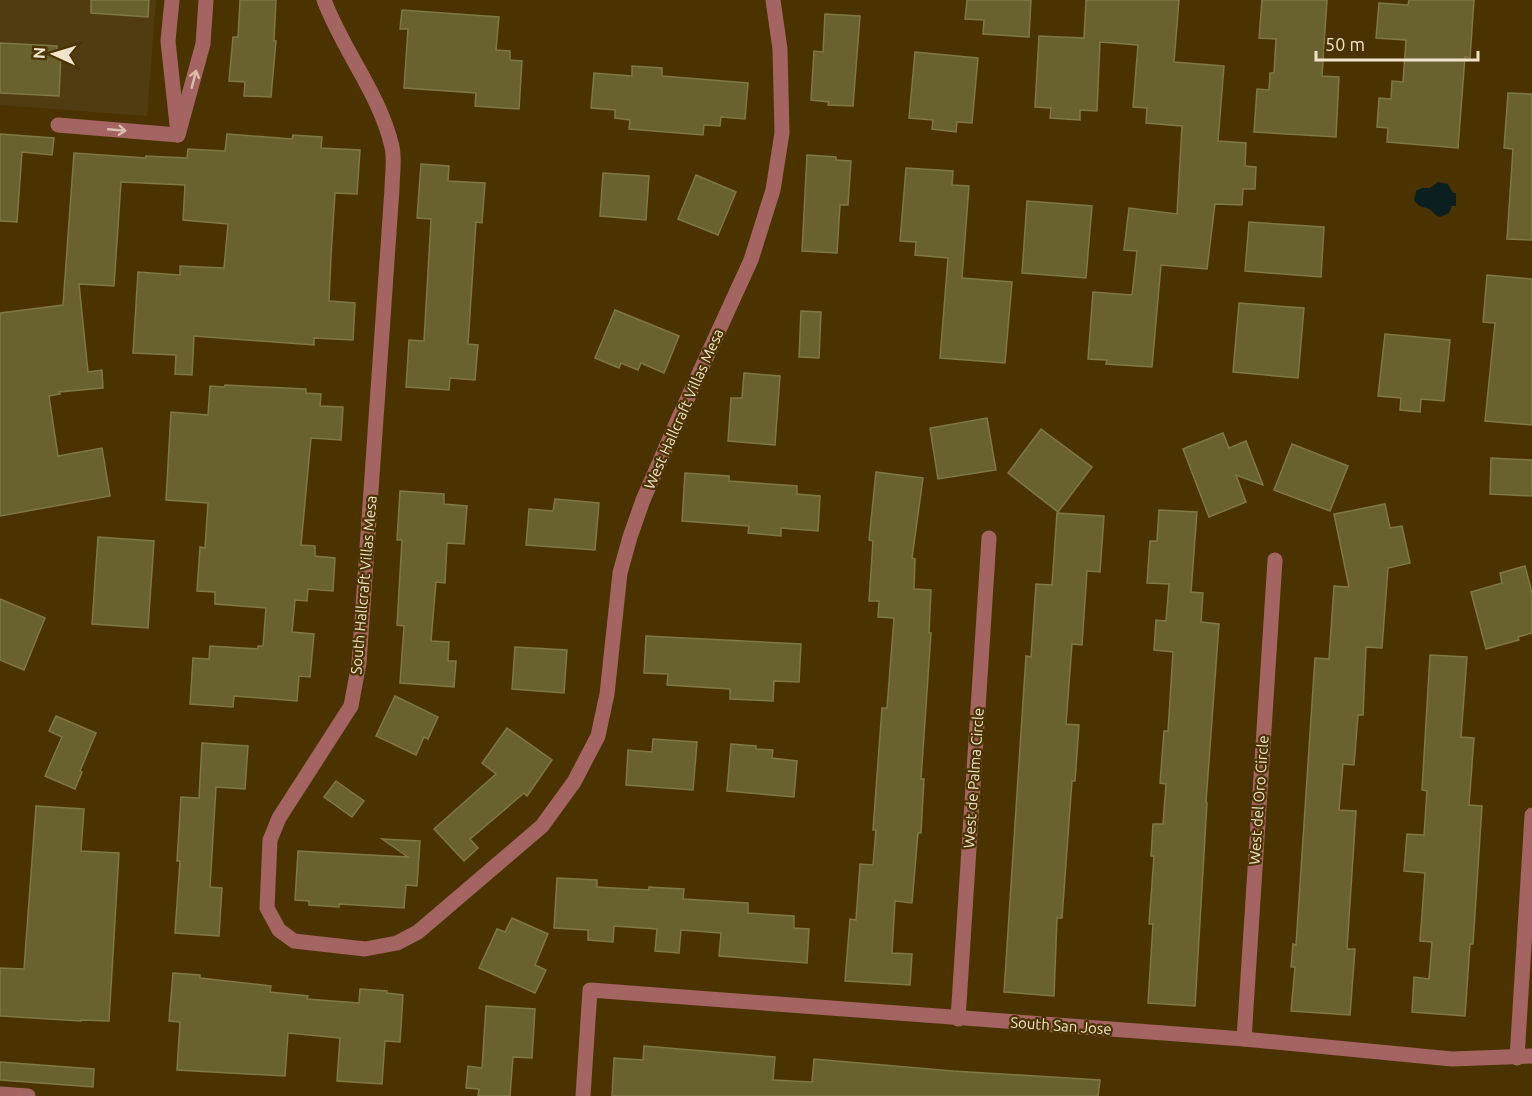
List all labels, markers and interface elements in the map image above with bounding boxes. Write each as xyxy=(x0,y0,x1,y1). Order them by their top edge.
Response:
north arrow xyxy=(24,24,84,84)
scale bar xyxy=(1316,24,1478,62)
text: 50 m xyxy=(1325,34,1365,54)
text: N xyxy=(30,46,48,60)
one-way arrow xyxy=(189,70,200,89)
one-way arrow xyxy=(106,125,126,136)
street label: West Hallcraft Villas Mesa xyxy=(640,326,727,492)
street label: South Hallcraft Villas Mesa xyxy=(347,495,380,675)
street label: West de Palma Circle xyxy=(960,707,987,849)
street label: West del Oro Circle xyxy=(1246,735,1271,865)
street label: South San Jose xyxy=(1010,1013,1112,1038)

